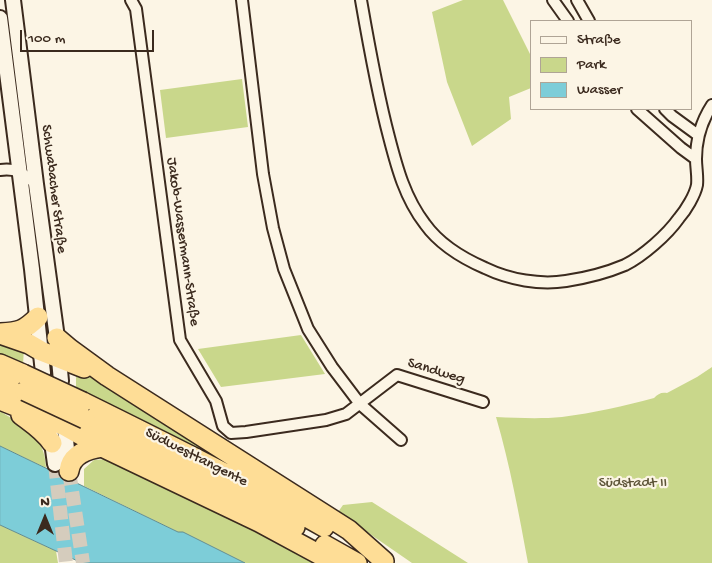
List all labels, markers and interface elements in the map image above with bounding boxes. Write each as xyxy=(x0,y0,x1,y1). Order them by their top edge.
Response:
scale bar xyxy=(22,20,156,52)
legend xyxy=(530,20,692,110)
text: 100 m xyxy=(28,30,65,48)
text: Straße xyxy=(577,31,621,49)
text: Park xyxy=(577,56,606,74)
text: Wasser xyxy=(577,81,622,99)
street label: Schwabacher Straße xyxy=(36,124,70,254)
street label: Jakob-Wassermann-Straße xyxy=(161,157,203,327)
street label: Sandweg xyxy=(405,355,467,389)
street label: Südwesttangente xyxy=(142,424,250,492)
park label: Südstadt II xyxy=(599,475,667,493)
north arrow xyxy=(20,493,70,543)
text: N xyxy=(40,494,50,511)

